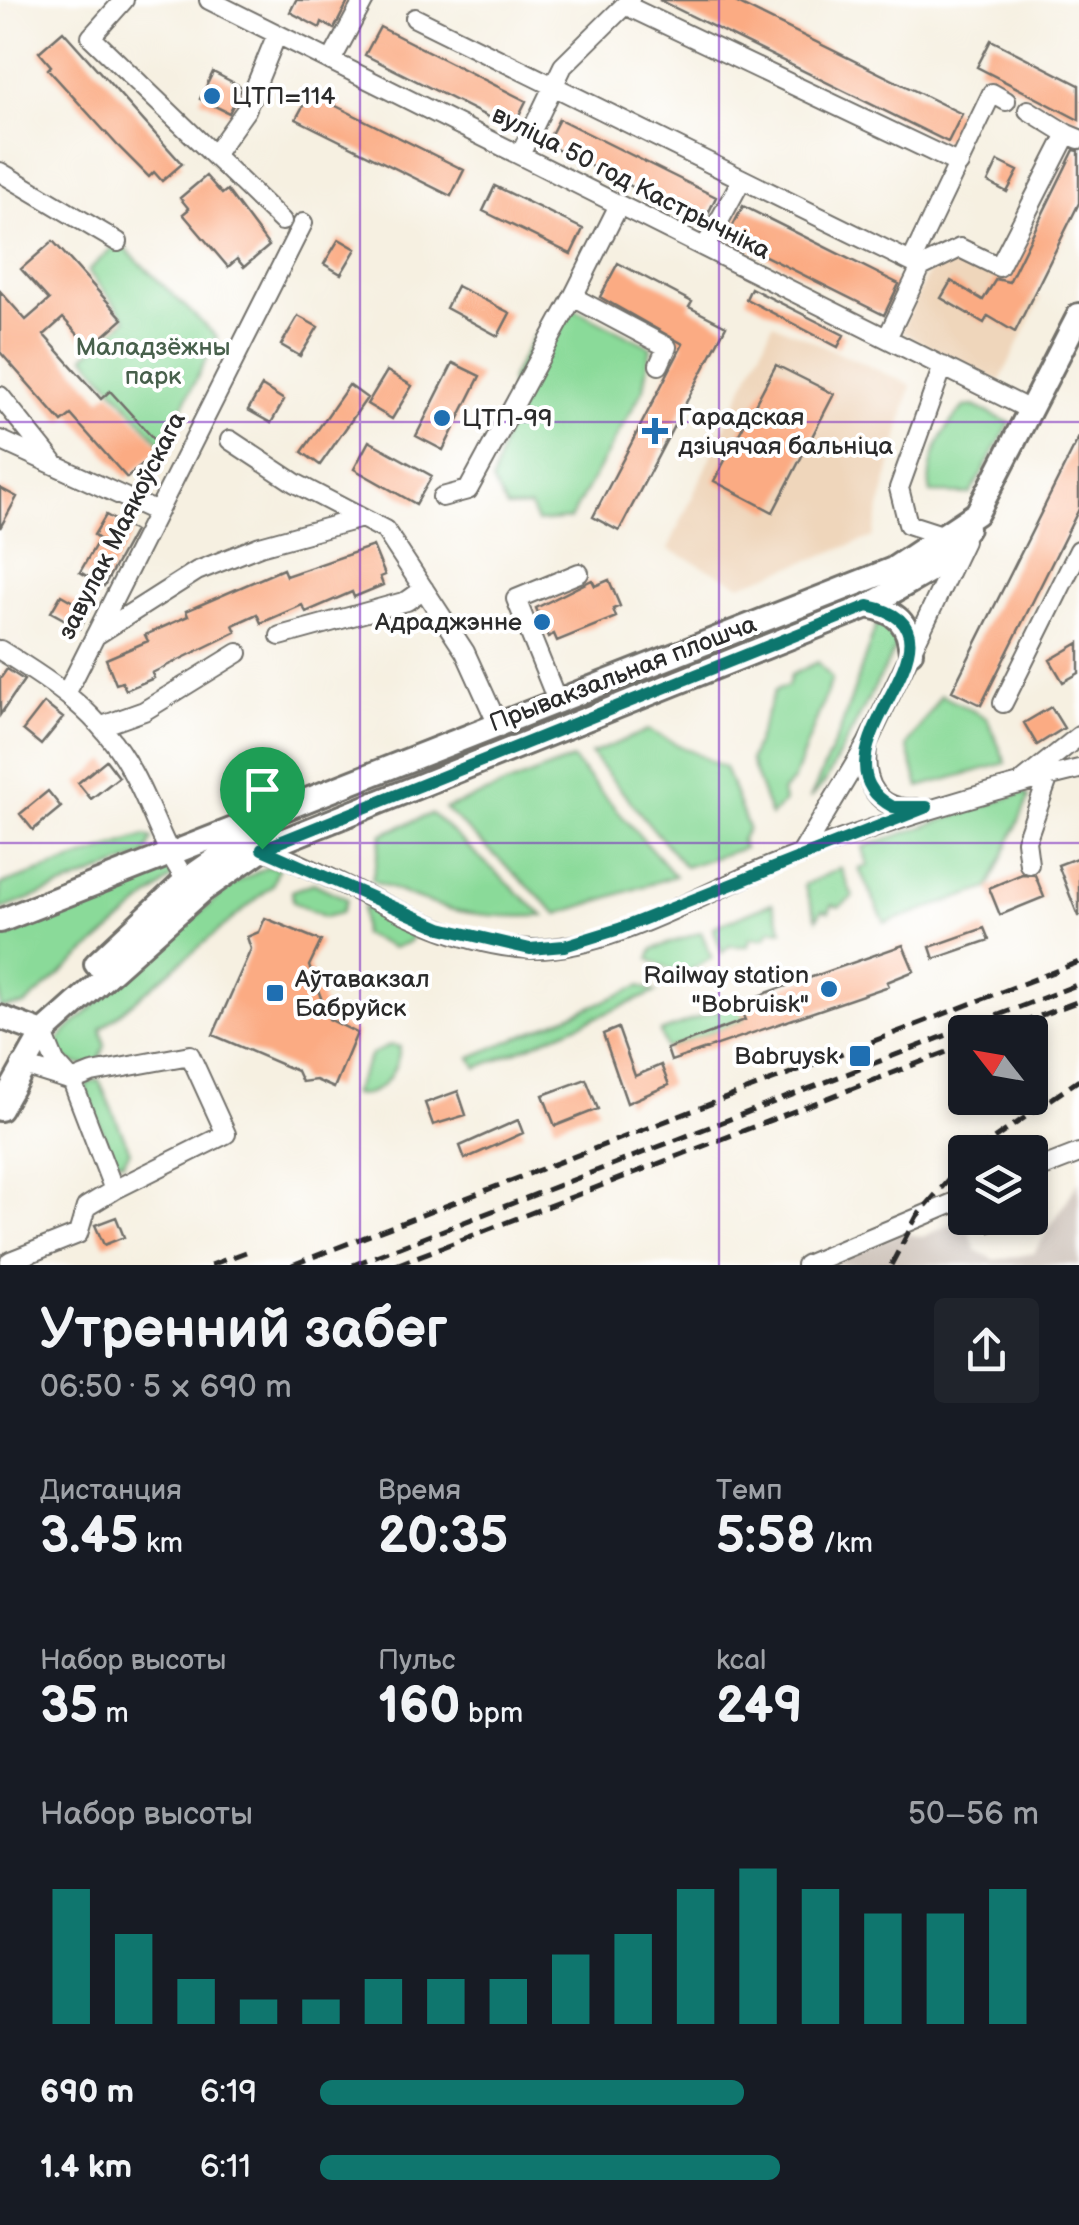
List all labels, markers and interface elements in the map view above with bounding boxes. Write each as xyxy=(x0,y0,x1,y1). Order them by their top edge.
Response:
place label: ЦТП=114 xyxy=(232,81,336,112)
marker: ЦТП=114 xyxy=(201,85,223,107)
street label: вуліца 50 год Кастрычніка xyxy=(487,99,776,267)
park label: Маладзёжны парк xyxy=(75,332,231,392)
place label: Гарадская дзіцячая бальніца xyxy=(678,402,893,462)
place label: ЦТП-99 xyxy=(462,403,552,434)
street label: завулак Маякоўскага xyxy=(51,407,193,645)
marker: ЦТП-99 xyxy=(431,407,453,429)
marker: Гарадская дзіцячая бальніца xyxy=(642,418,668,444)
place label: Адраджэнне xyxy=(374,607,522,638)
street label: Прывакзальная плошча xyxy=(485,609,761,739)
marker: Адраджэнне xyxy=(531,611,553,633)
pin xyxy=(220,747,305,850)
icon: arrive xyxy=(235,762,290,817)
place label: Railway station "Bobruisk" xyxy=(643,960,809,1020)
place label: Аўтавакзал Бабруйск xyxy=(294,964,430,1024)
marker: Railway station "Bobruisk" xyxy=(818,978,840,1000)
marker: Аўтавакзал Бабруйск xyxy=(264,982,286,1004)
north arrow xyxy=(948,1015,1048,1115)
map controls xyxy=(948,1015,1048,1235)
place label: Babruysk xyxy=(734,1041,839,1072)
marker: Babruysk xyxy=(847,1043,873,1069)
button: layers xyxy=(948,1135,1048,1235)
text: Утренний забег xyxy=(40,1297,448,1364)
button: share xyxy=(934,1298,1039,1403)
text: 06:50 · 5 × 690 m xyxy=(40,1368,292,1407)
text: Дистанция xyxy=(40,1474,182,1507)
text: Время xyxy=(378,1474,461,1507)
text: Темп xyxy=(716,1474,783,1507)
text: 3.45 xyxy=(40,1507,139,1567)
text: 20:35 xyxy=(378,1507,508,1567)
text: 5:58 xyxy=(716,1507,816,1567)
text: km xyxy=(139,1527,183,1560)
text: /km xyxy=(816,1527,873,1560)
text: Набор высоты xyxy=(40,1644,226,1677)
text: Пульс xyxy=(378,1644,455,1677)
text: kcal xyxy=(716,1644,766,1677)
text: 35 xyxy=(40,1677,98,1737)
text: 160 xyxy=(378,1677,461,1737)
text: 249 xyxy=(716,1677,803,1737)
text: m xyxy=(98,1697,129,1730)
text: bpm xyxy=(461,1697,523,1730)
text: Набор высоты xyxy=(40,1795,253,1834)
text: 50–56 m xyxy=(908,1795,1039,1834)
text: 690 m xyxy=(40,2073,134,2112)
text: 6:19 xyxy=(200,2073,257,2112)
text: 1.4 km xyxy=(40,2148,132,2187)
text: 6:11 xyxy=(200,2148,251,2187)

